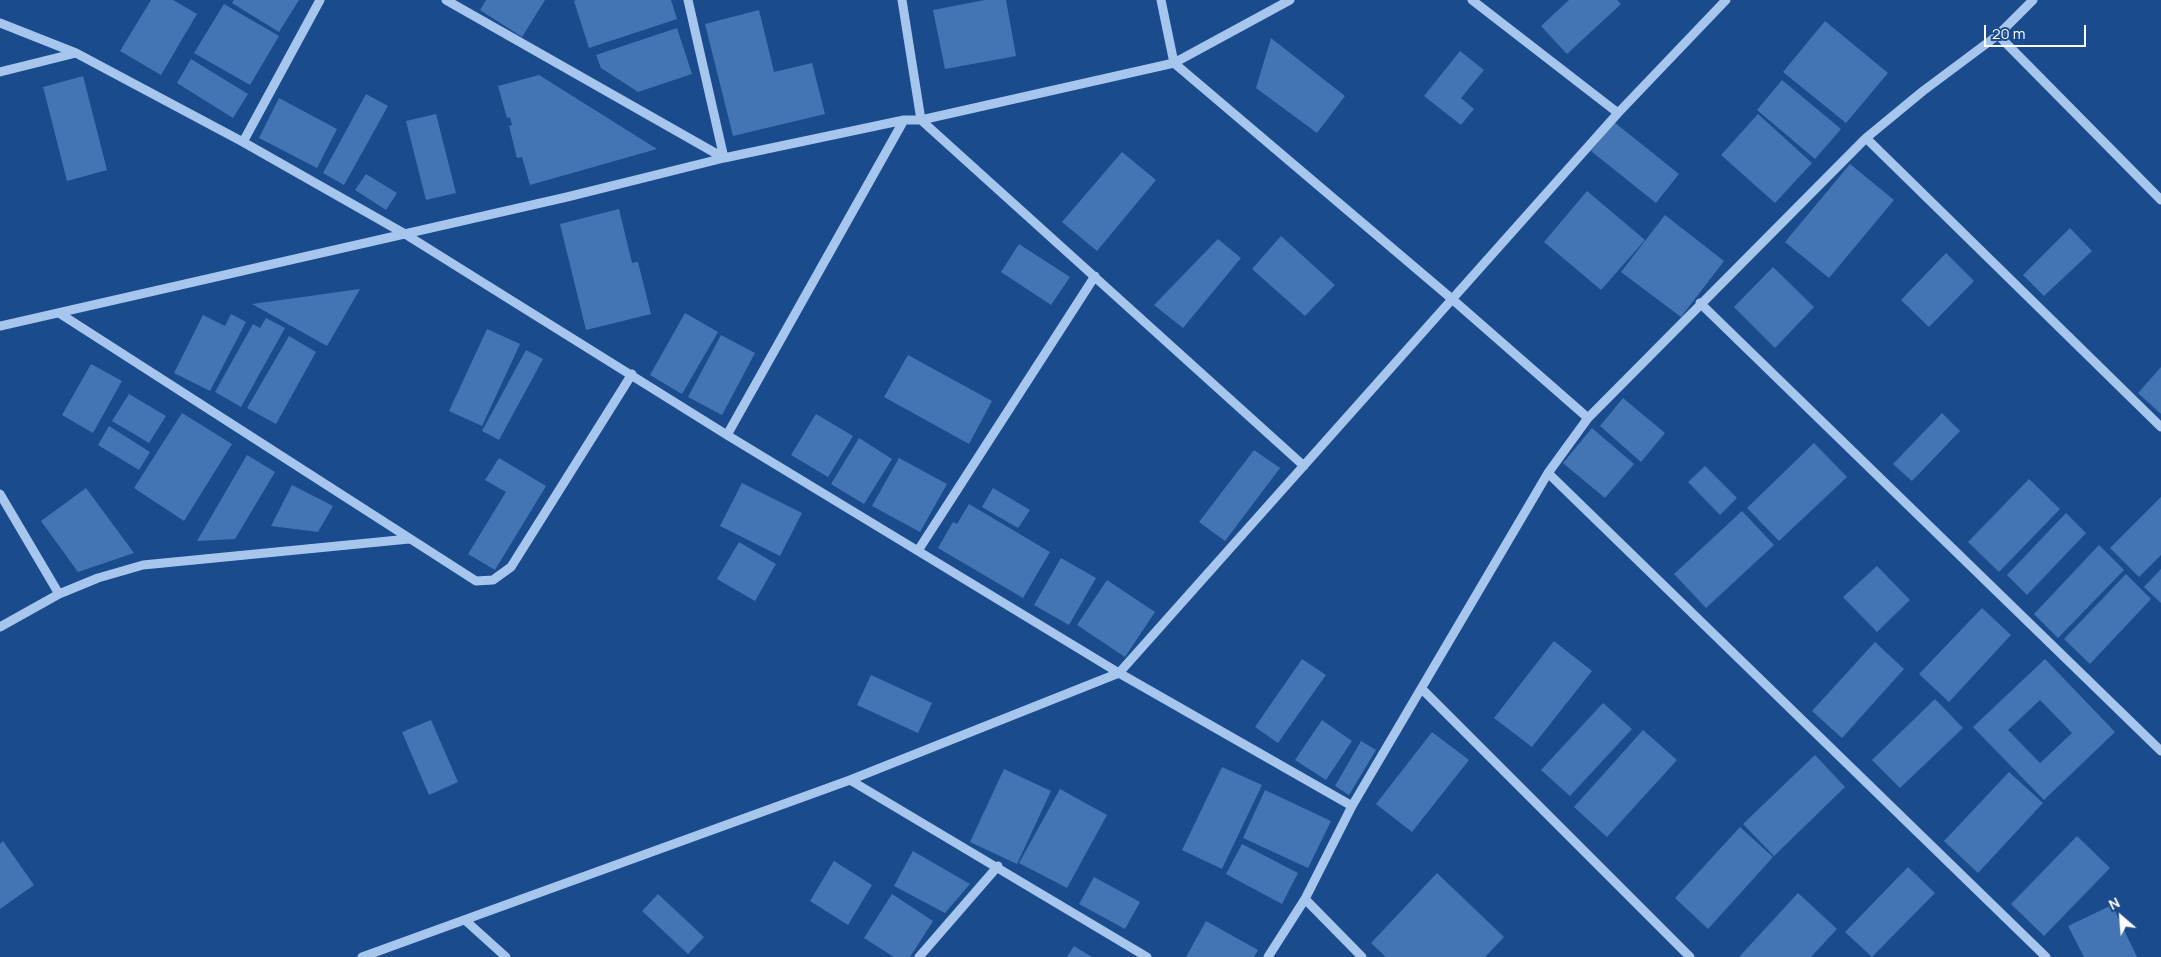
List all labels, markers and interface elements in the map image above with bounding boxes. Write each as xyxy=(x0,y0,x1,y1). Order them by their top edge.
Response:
scale bar xyxy=(1986,15,2088,47)
text: 20 m xyxy=(1992,23,2025,44)
north arrow xyxy=(2096,892,2146,942)
text: N xyxy=(2105,892,2123,914)

